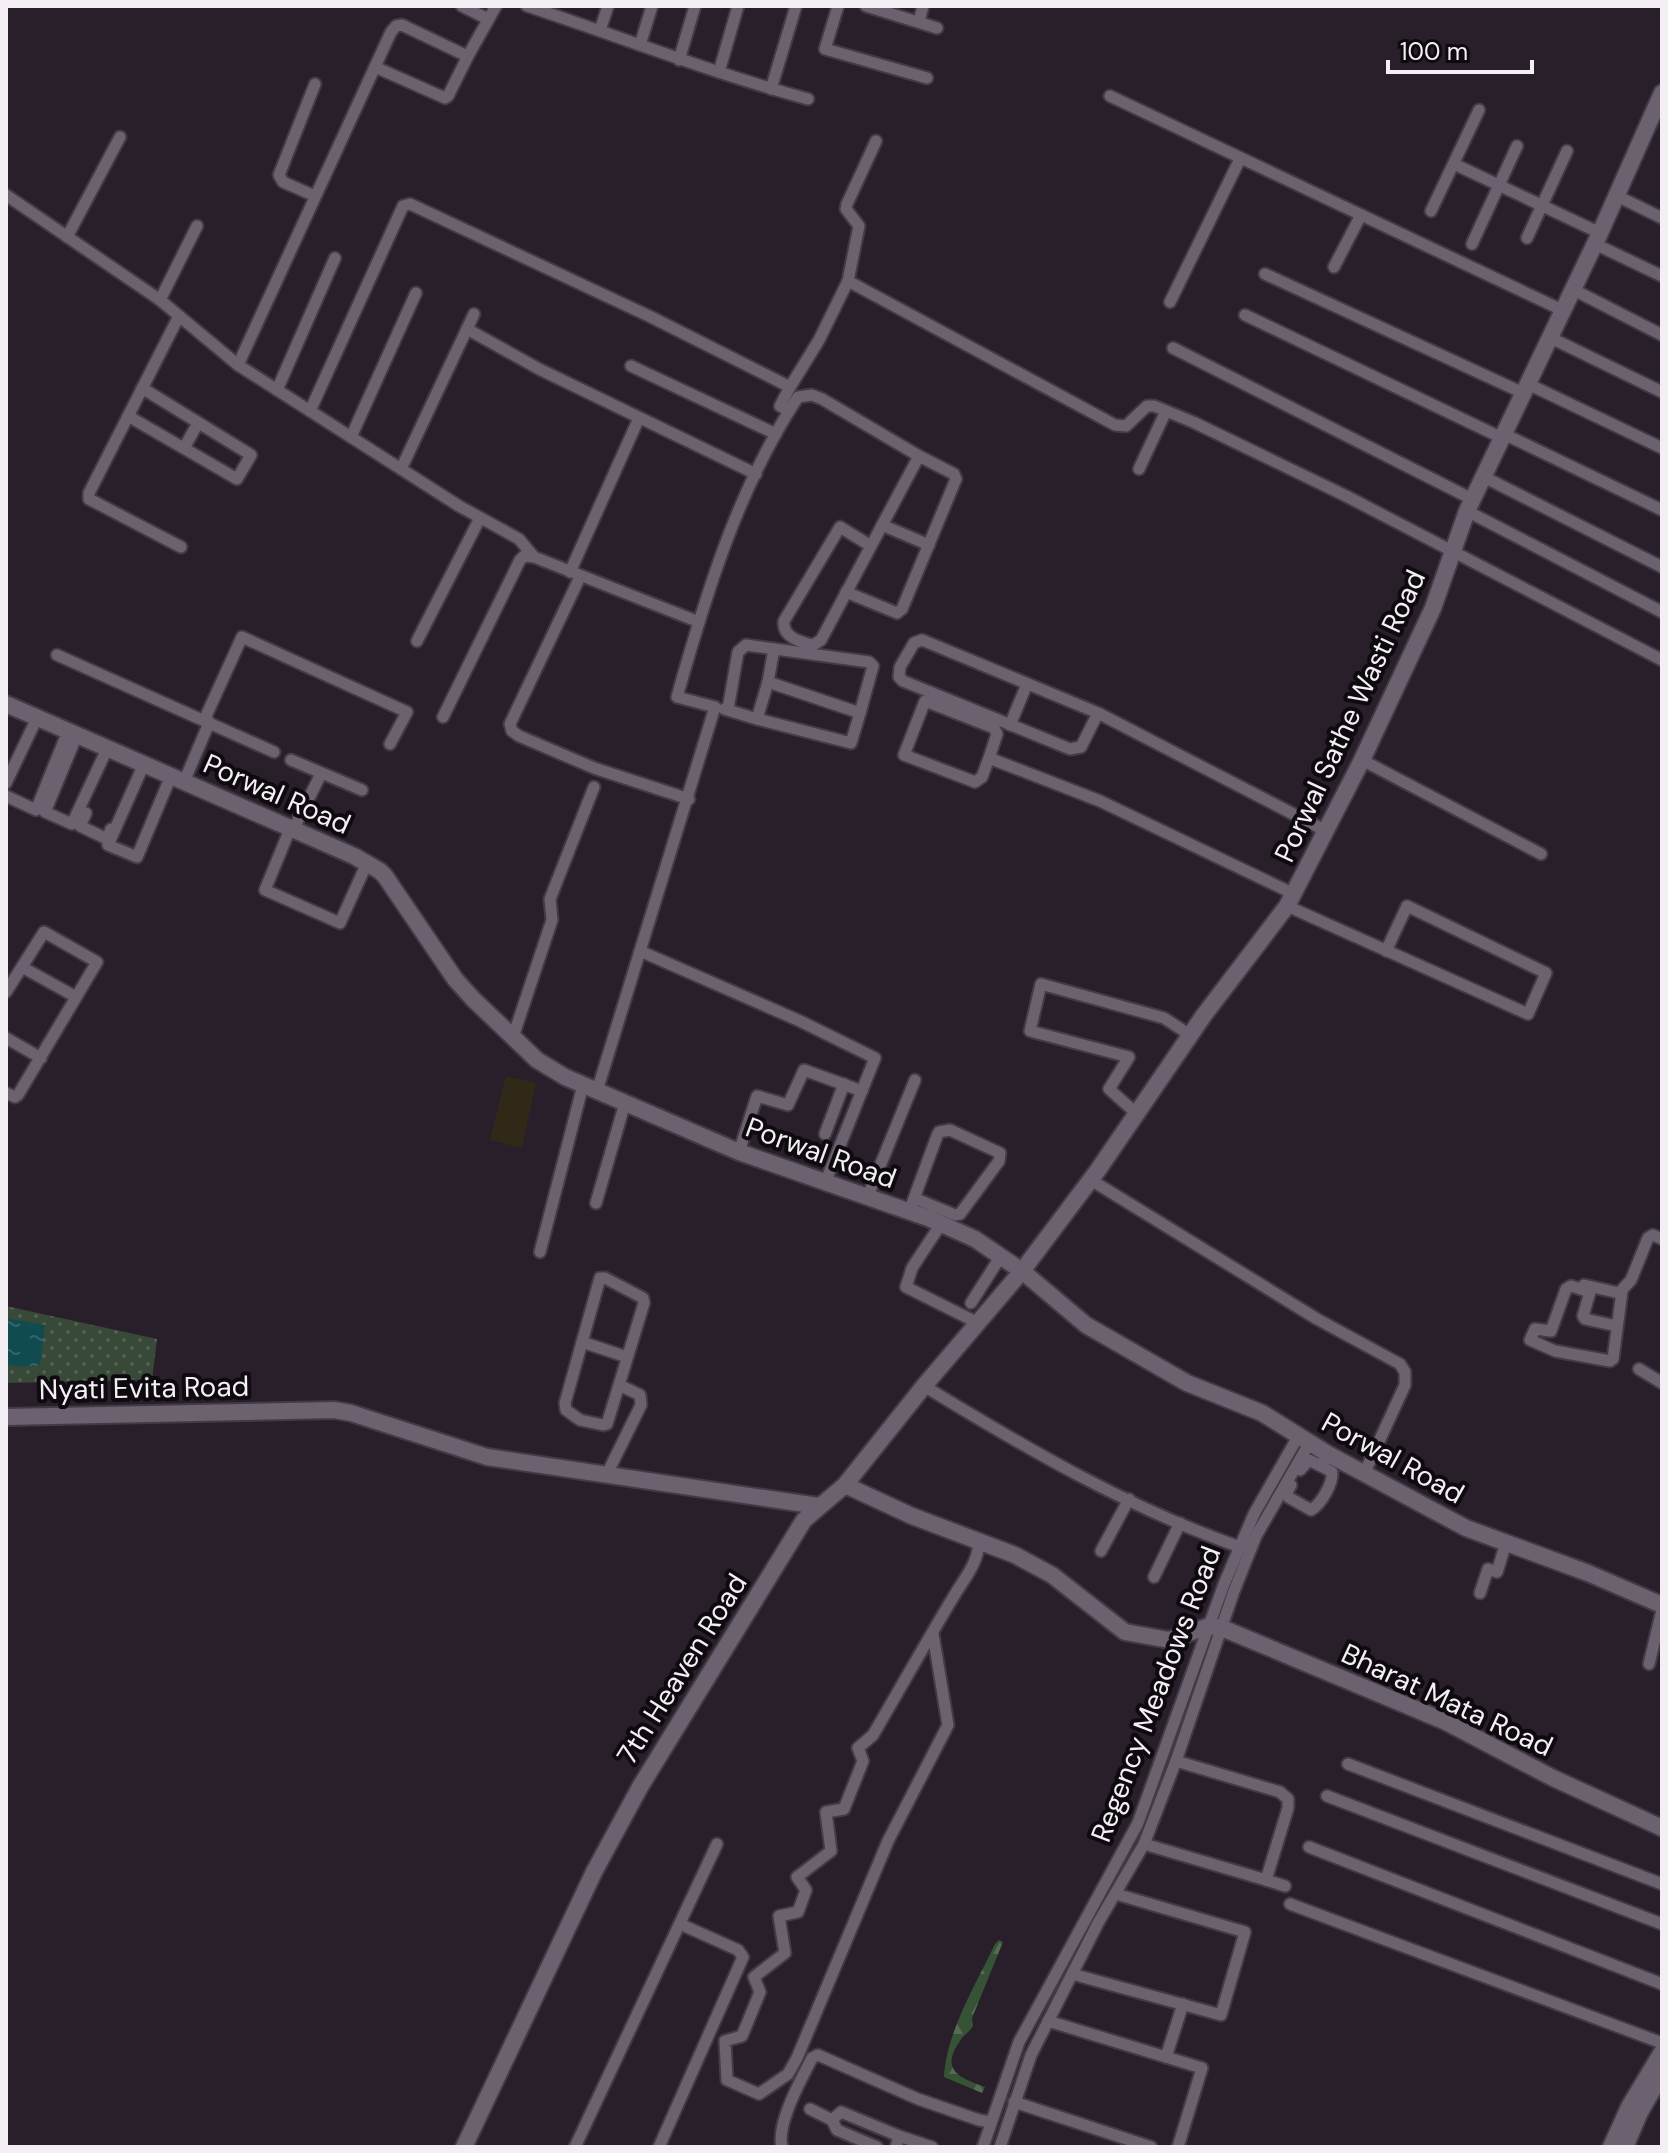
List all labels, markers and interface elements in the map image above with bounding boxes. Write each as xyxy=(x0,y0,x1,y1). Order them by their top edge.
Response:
scale bar xyxy=(1388,24,1532,74)
text: 100 m xyxy=(1400,36,1468,67)
street label: Porwal Sathe Wasti Road xyxy=(1266,564,1434,868)
street label: Porwal Road xyxy=(198,745,356,843)
street label: Porwal Road xyxy=(741,1109,901,1197)
street label: Nyati Evita Road xyxy=(39,1368,249,1408)
street label: Porwal Road xyxy=(1315,1404,1471,1512)
street label: Regency Meadows Road xyxy=(1082,1541,1230,1847)
street label: 7th Heaven Road xyxy=(609,1567,755,1771)
street label: Bharat Mata Road xyxy=(1335,1635,1559,1765)

